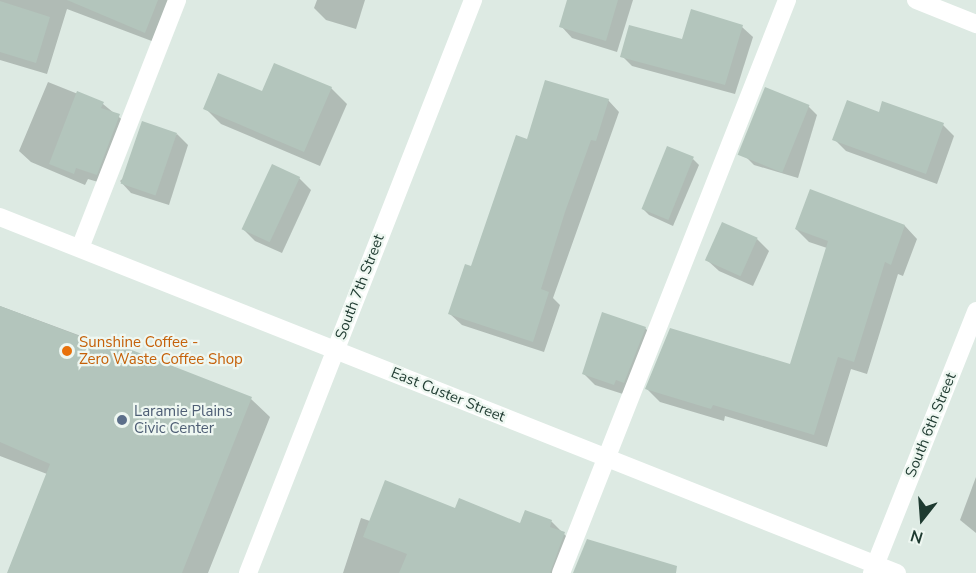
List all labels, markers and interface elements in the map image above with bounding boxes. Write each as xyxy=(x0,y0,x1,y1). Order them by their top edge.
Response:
street label: South 7th Street xyxy=(332,232,388,342)
place label: Sunshine Coffee - Zero Waste Coffee Shop xyxy=(79,333,243,368)
marker: Sunshine Coffee - Zero Waste Coffee Shop xyxy=(60,344,74,358)
street label: East Custer Street xyxy=(388,364,508,426)
street label: South 6th Street xyxy=(902,370,960,480)
place label: Laramie Plains Civic Center xyxy=(134,402,233,437)
marker: Laramie Plains Civic Center xyxy=(115,413,129,427)
north arrow xyxy=(892,489,952,549)
text: N xyxy=(908,524,926,548)

